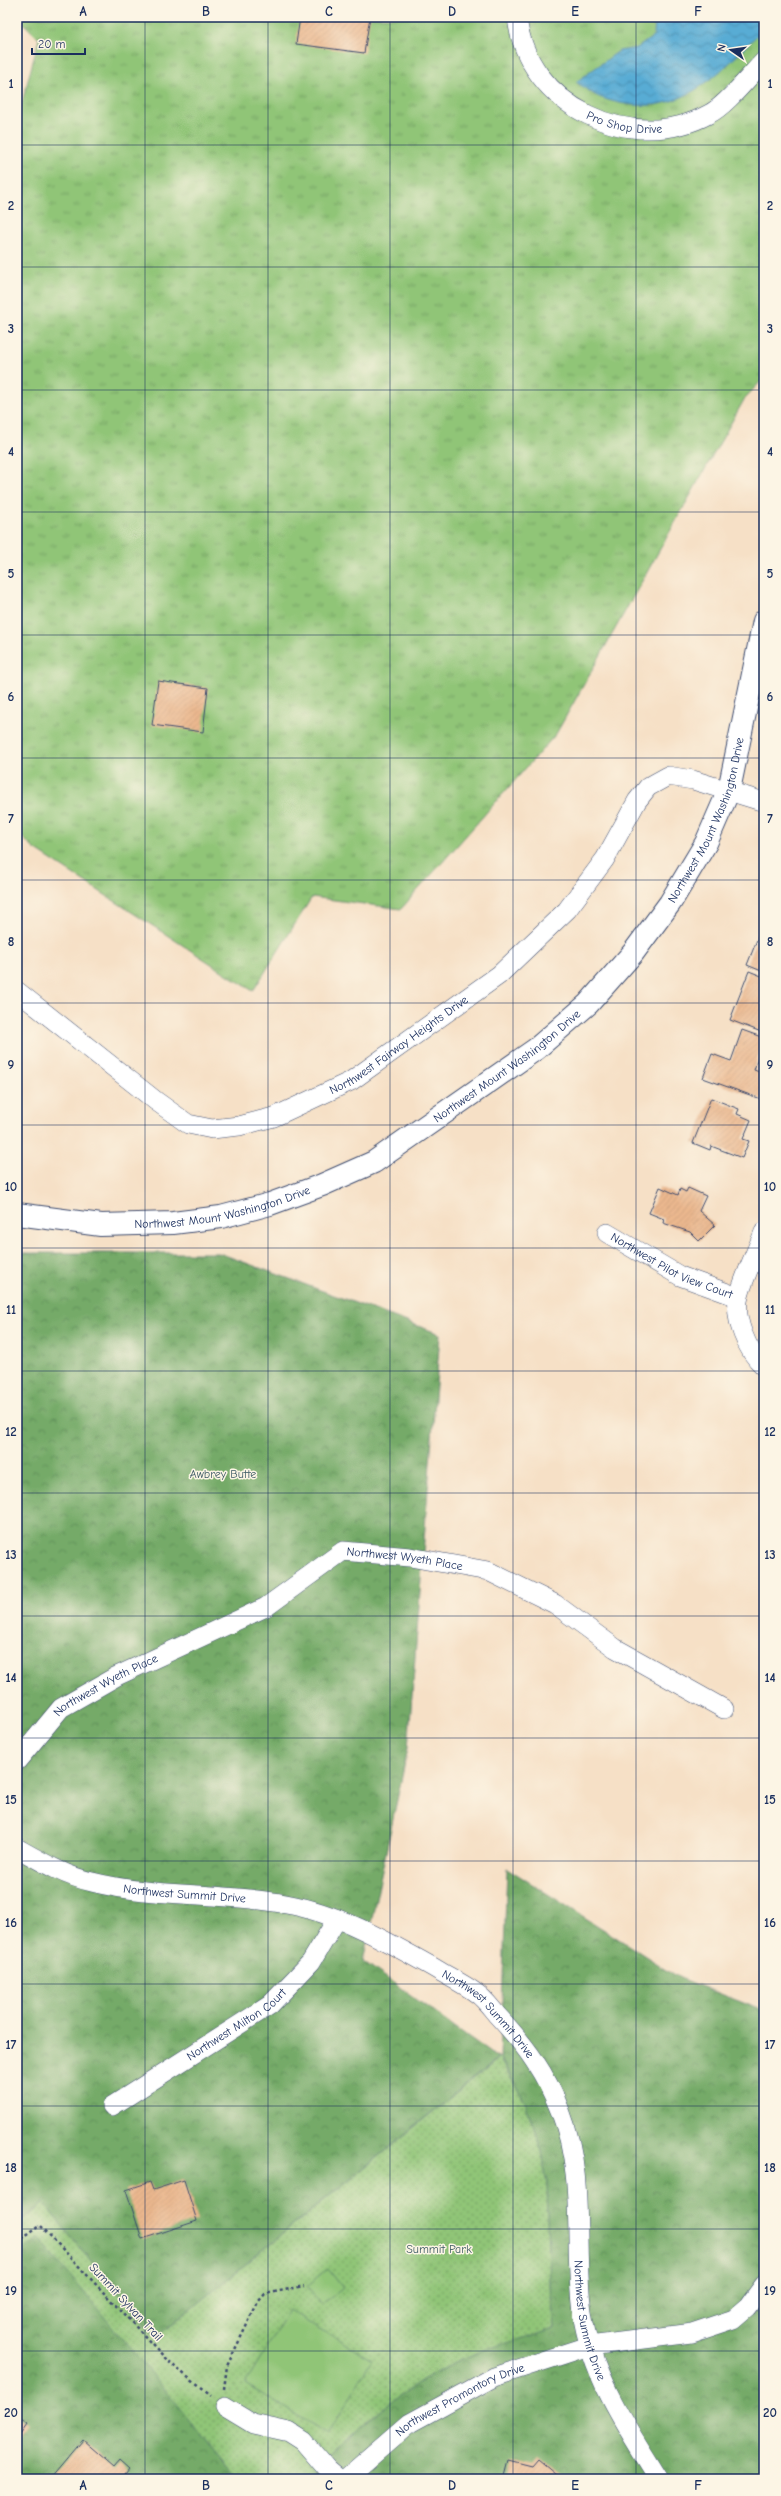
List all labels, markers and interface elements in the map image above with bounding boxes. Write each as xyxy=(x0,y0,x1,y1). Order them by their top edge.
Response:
text: A xyxy=(79,4,87,19)
text: B xyxy=(202,4,210,19)
text: C xyxy=(325,4,333,19)
text: D xyxy=(448,4,456,19)
text: E xyxy=(571,4,579,19)
text: F xyxy=(694,4,702,19)
scale bar xyxy=(32,30,85,56)
north arrow xyxy=(711,30,751,70)
text: 20 m xyxy=(38,37,66,51)
text: N xyxy=(715,43,729,53)
text: 1 xyxy=(8,76,14,91)
text: 1 xyxy=(767,76,773,91)
street label: Pro Shop Drive xyxy=(584,108,663,136)
text: 2 xyxy=(8,198,14,213)
text: 2 xyxy=(767,198,773,213)
text: 3 xyxy=(8,321,14,336)
text: 3 xyxy=(767,321,773,336)
text: 4 xyxy=(8,444,14,459)
text: 4 xyxy=(767,444,773,459)
text: 5 xyxy=(8,566,15,581)
text: 5 xyxy=(767,566,774,581)
text: 6 xyxy=(8,689,15,704)
text: 6 xyxy=(767,689,774,704)
street label: Northwest Mount Washington Drive xyxy=(665,736,747,905)
text: 7 xyxy=(8,811,14,826)
text: 7 xyxy=(767,811,773,826)
text: 8 xyxy=(8,934,14,949)
text: 8 xyxy=(767,934,773,949)
street label: Northwest Fairway Heights Drive xyxy=(327,992,471,1097)
street label: Northwest Mount Washington Drive xyxy=(431,1007,583,1125)
text: 9 xyxy=(8,1057,15,1072)
text: 9 xyxy=(767,1057,774,1072)
text: 10 xyxy=(5,1179,17,1194)
text: 10 xyxy=(764,1179,776,1194)
street label: Northwest Mount Washington Drive xyxy=(134,1183,312,1231)
street label: Northwest Pilot View Court xyxy=(608,1230,735,1302)
text: 11 xyxy=(6,1302,16,1317)
text: 11 xyxy=(765,1302,775,1317)
text: 12 xyxy=(5,1424,17,1439)
text: 12 xyxy=(764,1424,776,1439)
park label: Awbrey Butte xyxy=(190,1467,256,1481)
street label: Northwest Wyeth Place xyxy=(346,1544,464,1573)
text: 13 xyxy=(5,1547,17,1562)
text: 13 xyxy=(764,1547,776,1562)
street label: Northwest Wyeth Place xyxy=(50,1651,160,1719)
text: 14 xyxy=(5,1670,17,1685)
text: 14 xyxy=(764,1670,776,1685)
text: 15 xyxy=(5,1792,17,1807)
text: 15 xyxy=(764,1792,776,1807)
street label: Northwest Summit Drive xyxy=(122,1881,246,1905)
text: 16 xyxy=(5,1915,17,1930)
text: 16 xyxy=(764,1915,776,1930)
street label: Northwest Summit Drive xyxy=(439,1967,537,2061)
street label: Northwest Milton Court xyxy=(184,1985,290,2063)
text: 17 xyxy=(6,2037,17,2052)
text: 17 xyxy=(765,2037,776,2052)
text: 18 xyxy=(5,2160,17,2175)
text: 18 xyxy=(764,2160,776,2175)
park label: Summit Park xyxy=(406,2242,472,2256)
street label: Summit Sylvan Trail xyxy=(86,2260,166,2344)
street label: Northwest Summit Drive xyxy=(571,2260,609,2383)
text: 19 xyxy=(5,2283,17,2298)
text: 19 xyxy=(764,2283,776,2298)
street label: Northwest Promontory Drive xyxy=(393,2361,526,2439)
text: 20 xyxy=(4,2405,18,2420)
text: 20 xyxy=(763,2405,777,2420)
text: A xyxy=(79,2478,87,2493)
text: B xyxy=(202,2478,210,2493)
text: C xyxy=(325,2478,333,2493)
text: D xyxy=(448,2478,456,2493)
text: E xyxy=(571,2478,579,2493)
text: F xyxy=(694,2478,702,2493)

